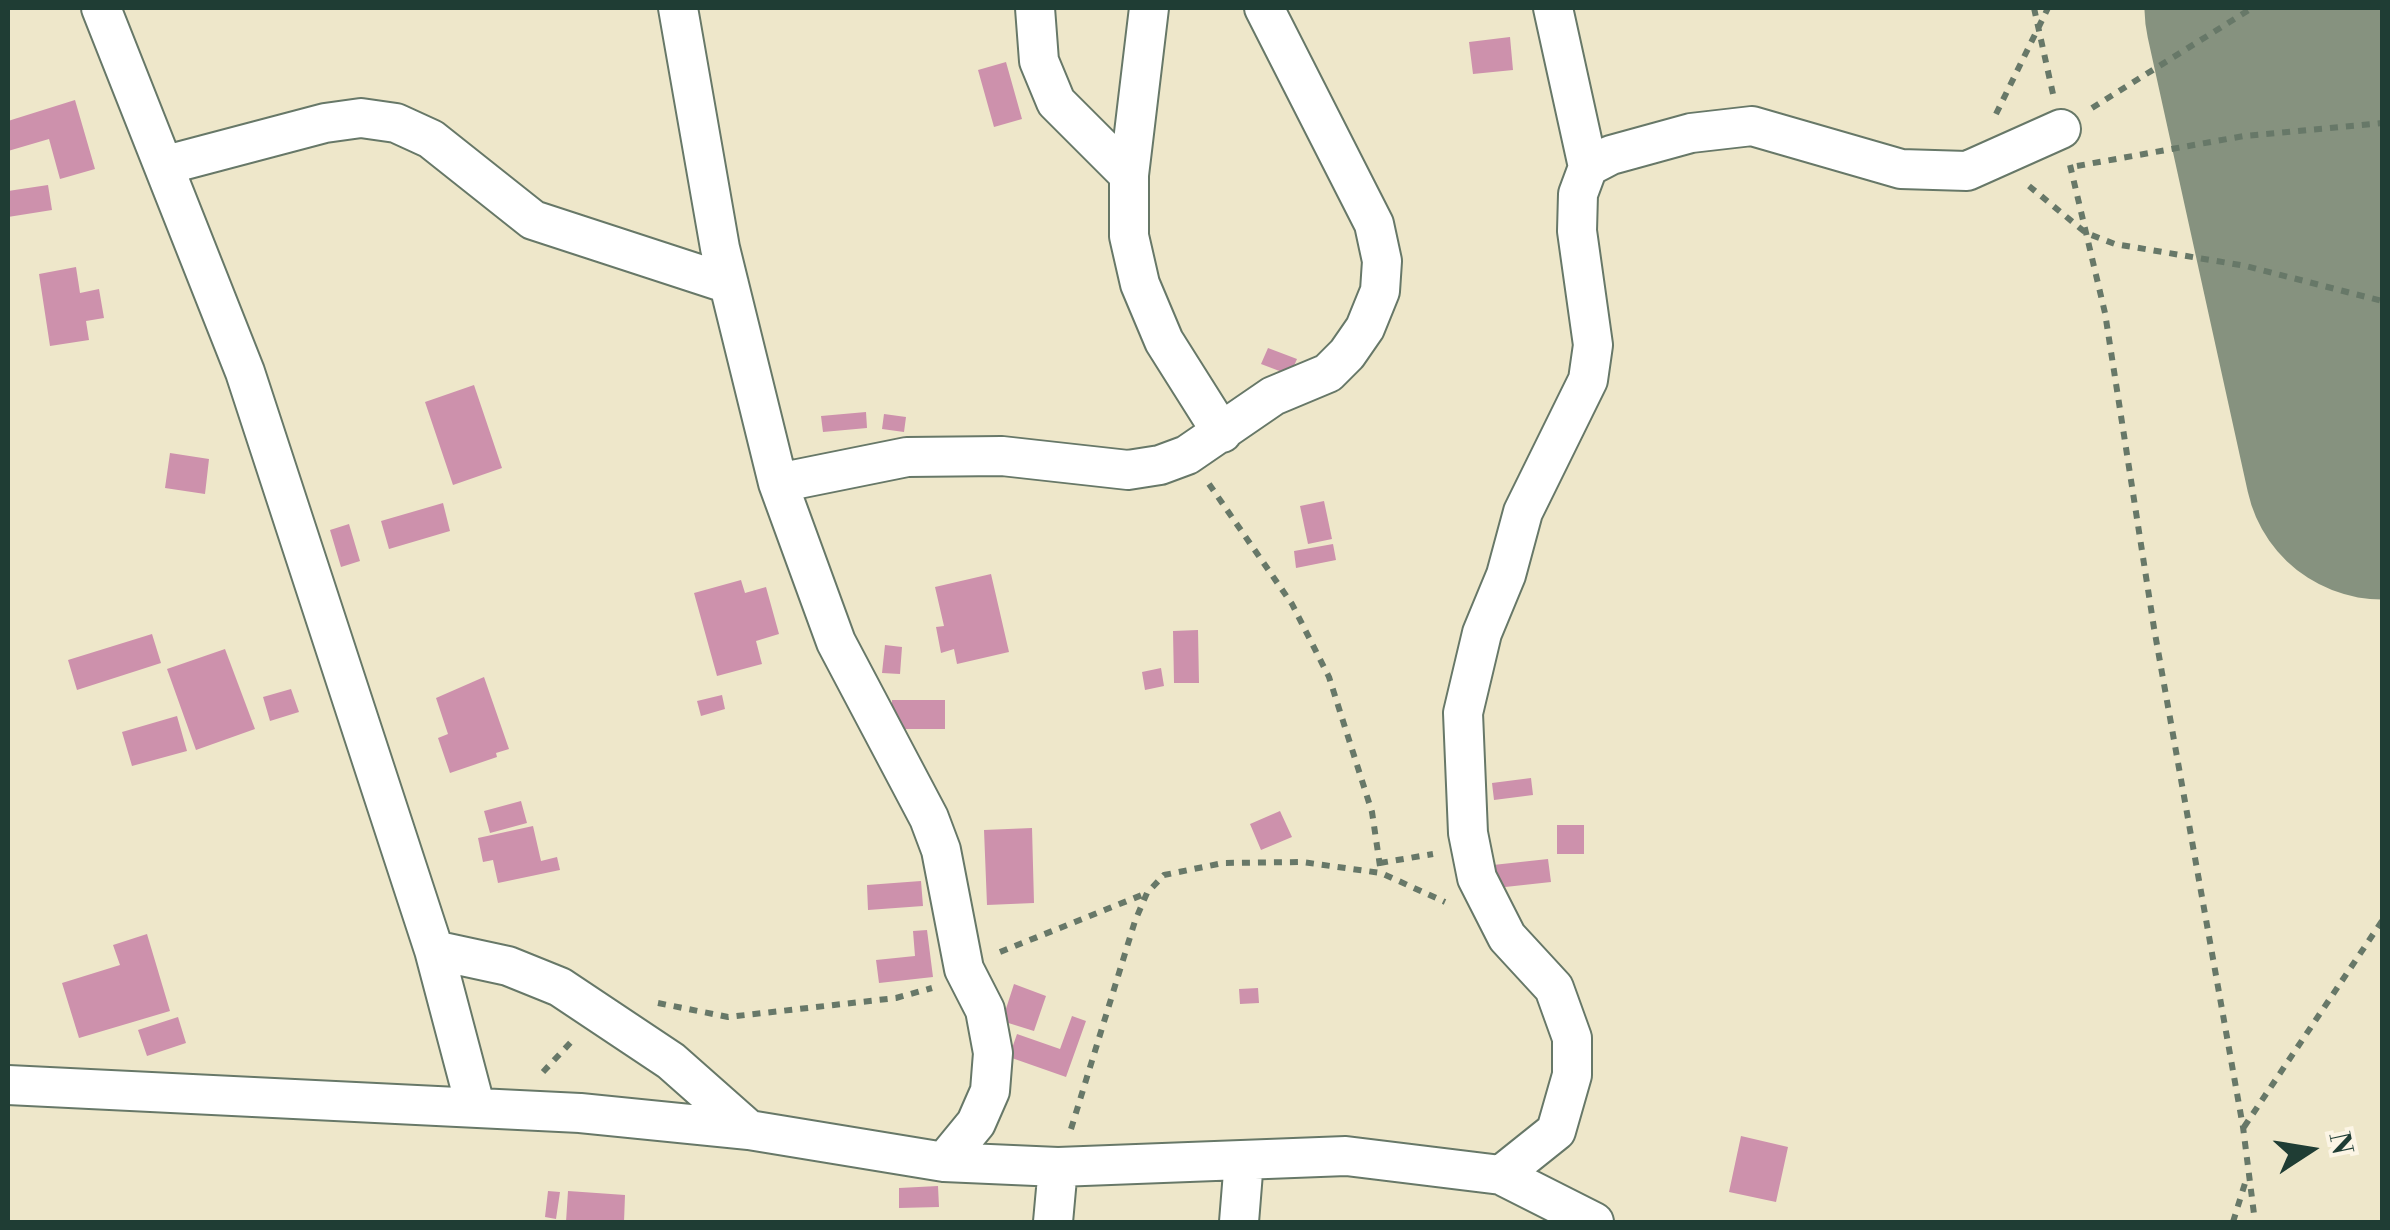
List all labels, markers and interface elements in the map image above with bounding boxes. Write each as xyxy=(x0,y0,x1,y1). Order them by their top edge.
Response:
north arrow xyxy=(2260,1100,2360,1200)
text: N xyxy=(2320,1129,2359,1158)

